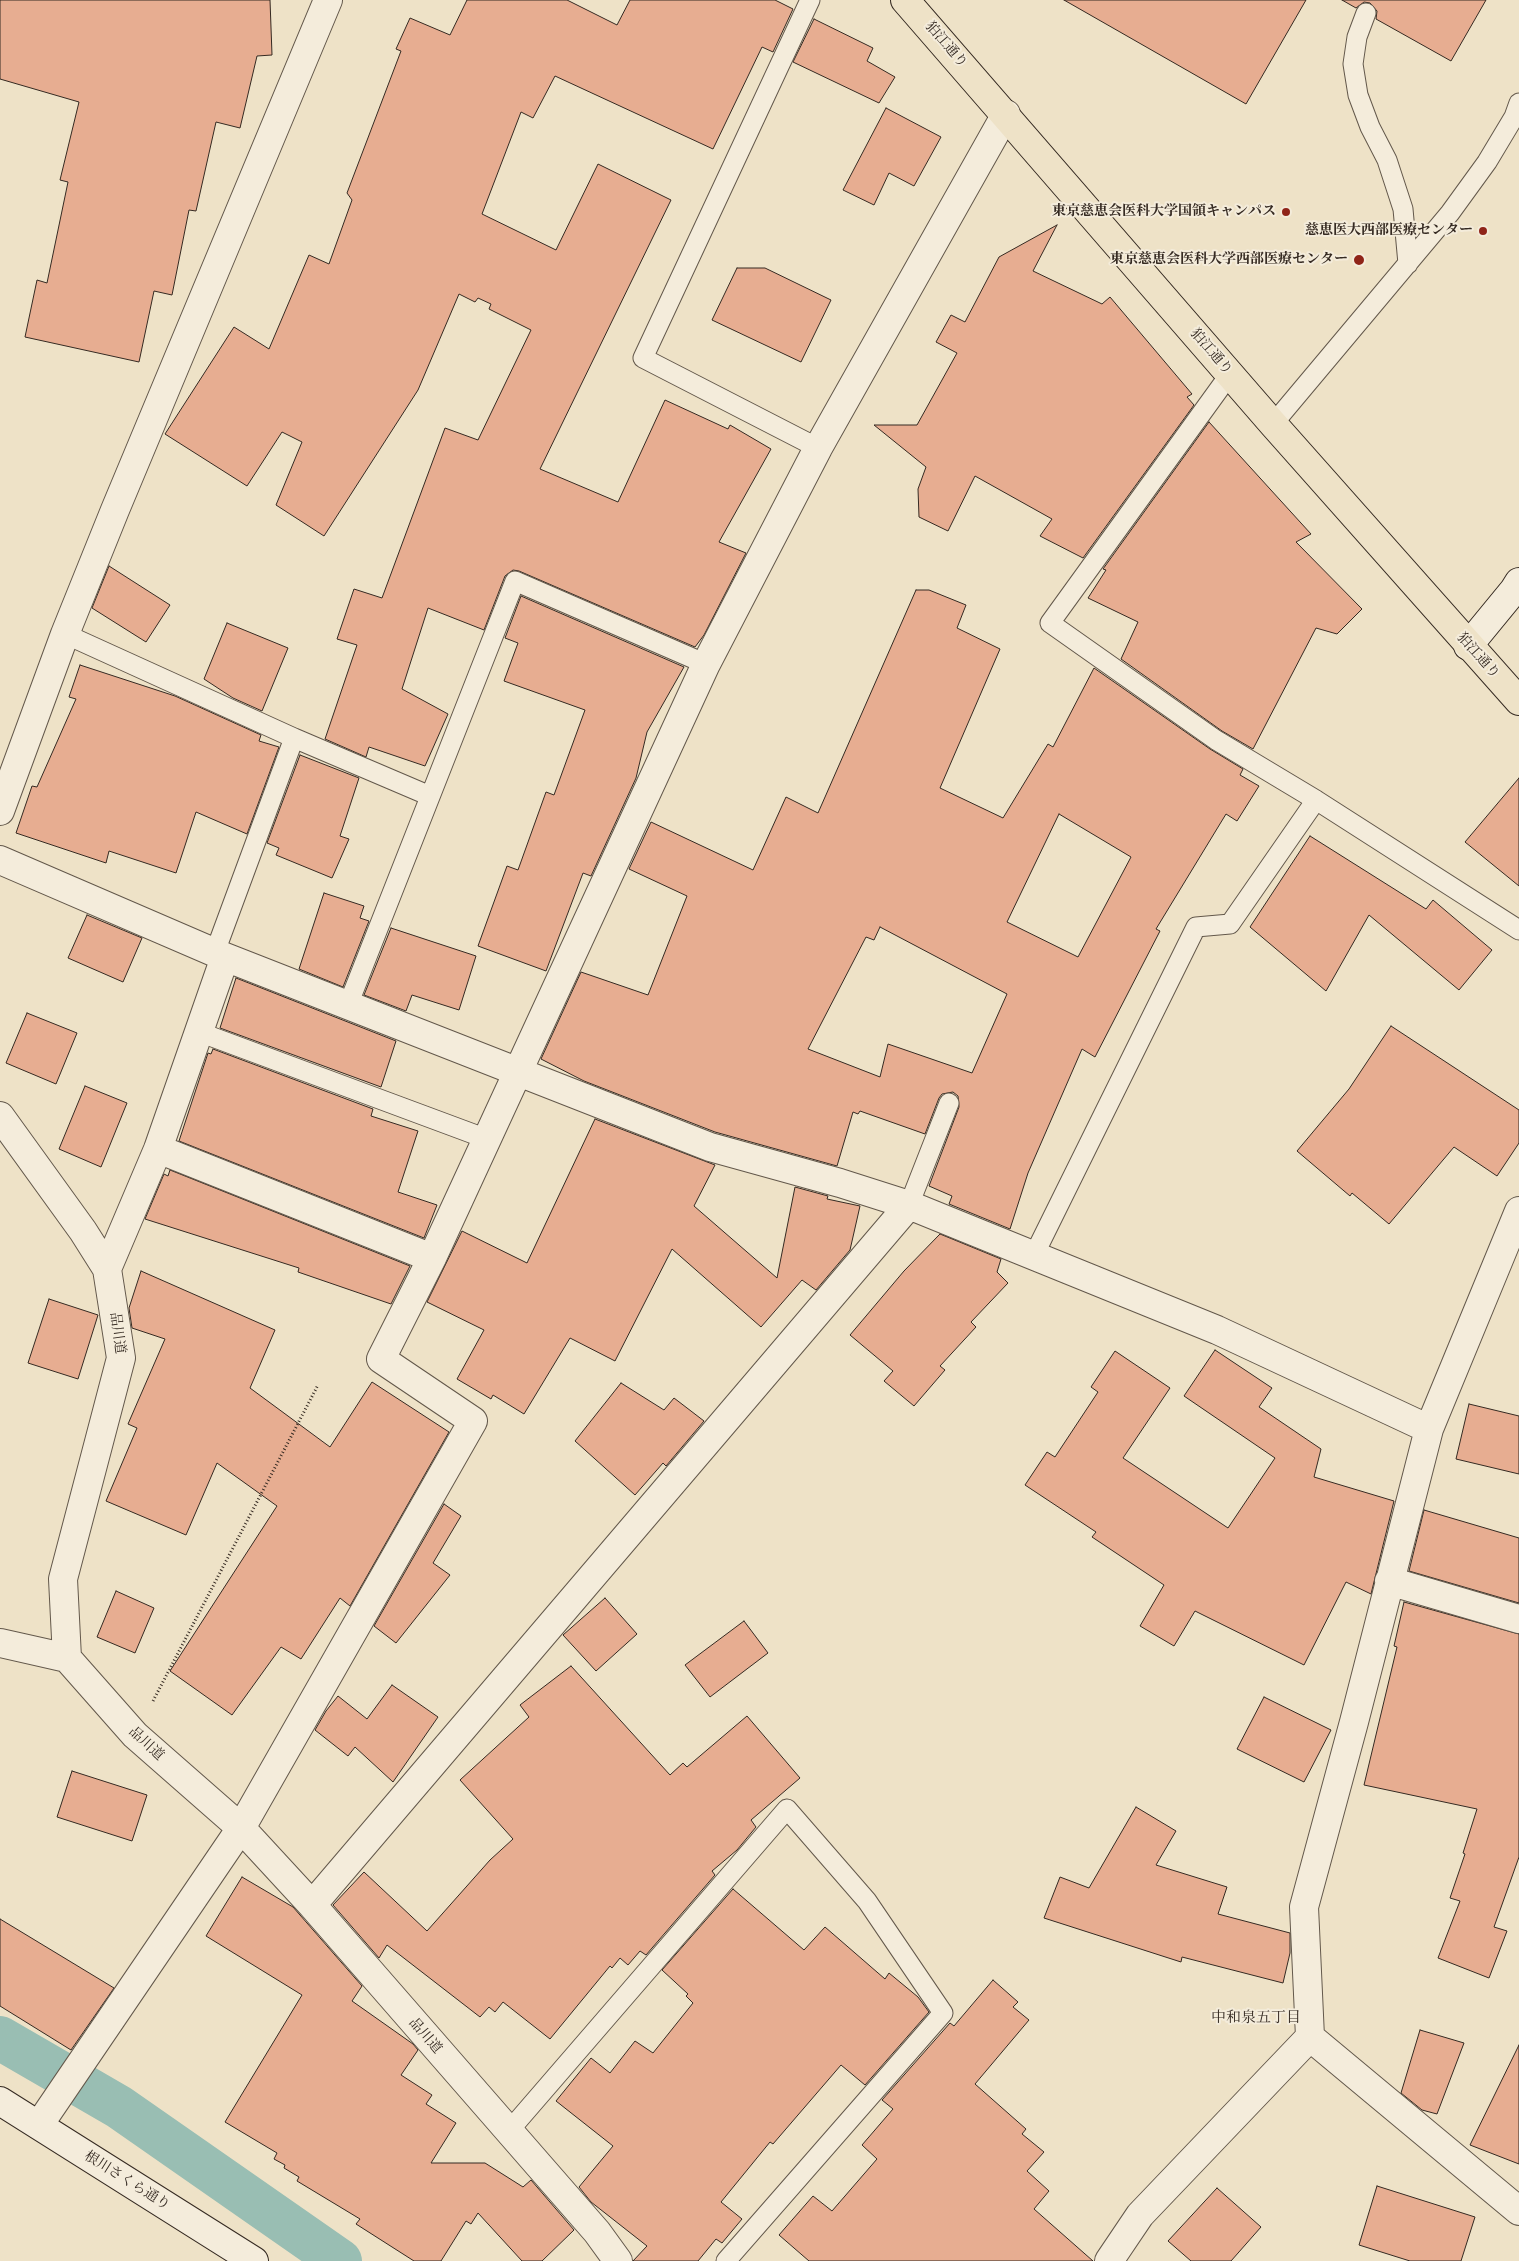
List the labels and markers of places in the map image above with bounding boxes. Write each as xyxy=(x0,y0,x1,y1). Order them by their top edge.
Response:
place label: 東京慈恵会医科大学国領キャンパス xyxy=(1052,204,1276,220)
marker: 東京慈恵会医科大学国領キャンパス xyxy=(1280,206,1292,218)
place label: 慈恵医大西部医療センター xyxy=(1305,223,1473,239)
marker: 慈恵医大西部医療センター xyxy=(1477,225,1489,237)
place label: 東京慈恵会医科大学西部医療センター xyxy=(1110,252,1348,268)
marker: 東京慈恵会医科大学西部医療センター xyxy=(1352,253,1366,267)

